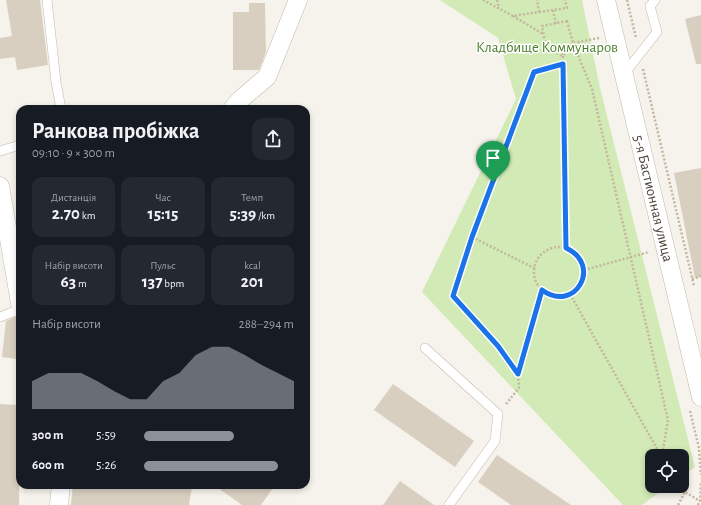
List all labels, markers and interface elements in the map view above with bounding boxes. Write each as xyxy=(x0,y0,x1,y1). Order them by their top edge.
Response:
park label: Кладбище Коммунаров xyxy=(476,40,618,55)
button: share xyxy=(252,118,294,160)
text: Ранкова пробіжка xyxy=(32,120,200,142)
street label: 5-я Бастионная улица xyxy=(631,133,676,264)
pin xyxy=(476,141,510,182)
text: 09:10 · 9 × 300 m xyxy=(32,147,115,160)
icon: arrive xyxy=(482,147,504,169)
text: Дистанція xyxy=(51,192,96,203)
text: Час xyxy=(155,192,171,203)
text: Темп xyxy=(241,192,263,203)
text: 2.70 xyxy=(52,205,80,222)
text: 15:15 xyxy=(148,205,178,222)
text: 5:39 xyxy=(230,205,256,222)
text: km xyxy=(80,210,96,221)
text: /km xyxy=(256,210,275,221)
text: Набір висоти xyxy=(45,260,103,271)
text: Пульс xyxy=(150,260,176,271)
text: kcal xyxy=(244,260,261,271)
text: 63 xyxy=(61,273,76,290)
text: 137 xyxy=(142,273,163,290)
text: 201 xyxy=(241,273,264,290)
text: m xyxy=(76,278,87,289)
text: bpm xyxy=(163,278,184,289)
text: Набір висоти xyxy=(32,318,101,331)
text: 288–294 m xyxy=(239,318,294,331)
text: 300 m xyxy=(32,429,64,442)
text: 5:59 xyxy=(96,429,116,442)
map controls xyxy=(645,449,689,493)
button: locate xyxy=(645,449,689,493)
text: 600 m xyxy=(32,459,64,472)
text: 5:26 xyxy=(96,459,116,472)

